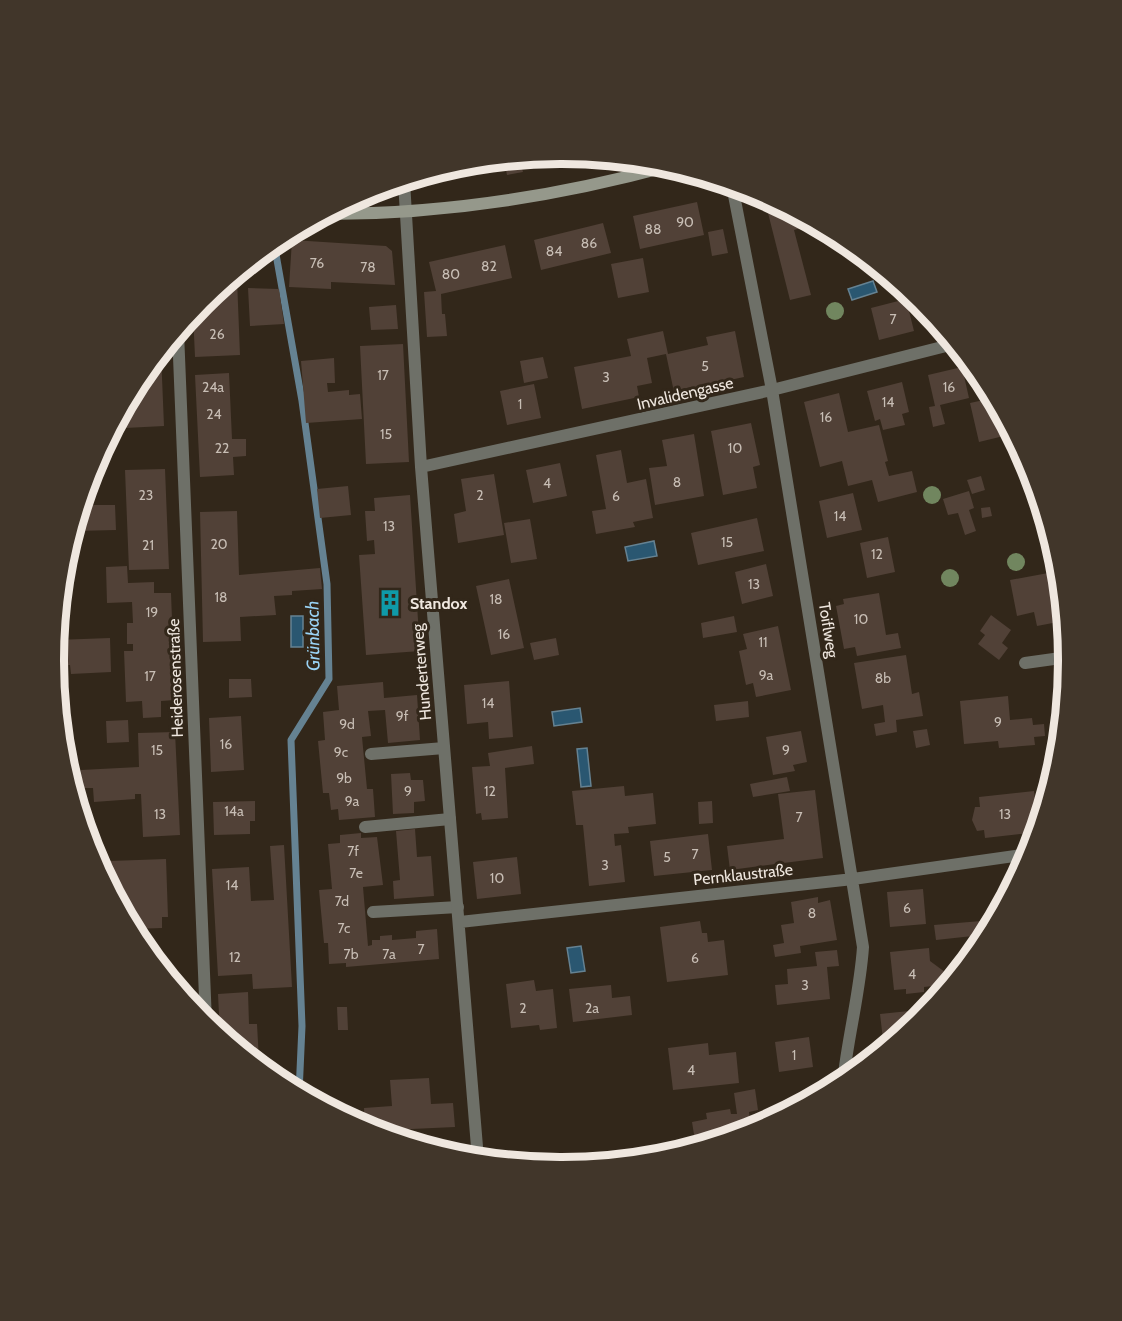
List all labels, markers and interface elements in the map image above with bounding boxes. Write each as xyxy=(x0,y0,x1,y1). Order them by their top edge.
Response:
house number: 90 xyxy=(676,213,694,231)
house number: 88 xyxy=(645,220,661,238)
house number: 86 xyxy=(581,234,597,252)
house number: 84 xyxy=(546,242,562,260)
house number: 76 xyxy=(310,254,324,272)
house number: 82 xyxy=(481,257,497,275)
house number: 78 xyxy=(360,258,376,276)
house number: 80 xyxy=(442,265,460,283)
house number: 7 xyxy=(889,310,897,328)
house number: 26 xyxy=(209,325,225,343)
house number: 5 xyxy=(701,357,709,375)
house number: 17 xyxy=(377,366,389,384)
house number: 3 xyxy=(602,368,610,386)
street label: Invalidengasse xyxy=(635,373,735,414)
house number: 24a xyxy=(202,378,224,396)
house number: 16 xyxy=(943,378,955,396)
house number: 14 xyxy=(882,393,894,411)
house number: 1 xyxy=(518,395,522,413)
house number: 24 xyxy=(206,405,222,423)
house number: 16 xyxy=(820,408,832,426)
house number: 15 xyxy=(380,425,392,443)
house number: 22 xyxy=(215,439,229,457)
house number: 10 xyxy=(728,439,742,457)
house number: 8 xyxy=(673,473,681,491)
house number: 4 xyxy=(543,474,551,492)
house number: 23 xyxy=(139,486,153,504)
house number: 2 xyxy=(476,486,484,504)
house number: 6 xyxy=(612,487,620,505)
house number: 14 xyxy=(834,507,846,525)
house number: 13 xyxy=(383,517,395,535)
house number: 15 xyxy=(721,533,733,551)
house number: 20 xyxy=(210,535,228,553)
house number: 21 xyxy=(142,536,154,554)
house number: 12 xyxy=(871,545,883,563)
house number: 13 xyxy=(748,575,760,593)
house number: 18 xyxy=(214,588,228,606)
building icon: Standox xyxy=(375,588,405,618)
house number: 18 xyxy=(489,590,503,608)
place label: Standox xyxy=(410,594,467,613)
water label: Grünbach xyxy=(301,601,325,671)
street label: Toiflweg xyxy=(815,601,842,660)
house number: 19 xyxy=(146,603,158,621)
house number: 10 xyxy=(854,610,868,628)
street label: Heiderosenstraße xyxy=(164,618,187,738)
street label: Hunderterweg xyxy=(408,622,435,721)
house number: 16 xyxy=(498,625,510,643)
house number: 11 xyxy=(758,633,768,651)
house number: 9a xyxy=(759,666,774,684)
house number: 17 xyxy=(144,667,156,685)
house number: 8b xyxy=(875,669,891,687)
house number: 14 xyxy=(482,694,494,712)
house number: 9f xyxy=(396,707,409,725)
house number: 9 xyxy=(994,713,1002,731)
house number: 9d xyxy=(339,715,355,733)
house number: 16 xyxy=(220,735,232,753)
house number: 15 xyxy=(151,741,163,759)
house number: 9 xyxy=(782,741,790,759)
house number: 9c xyxy=(334,743,348,761)
house number: 9b xyxy=(336,769,352,787)
house number: 9 xyxy=(404,782,412,800)
house number: 12 xyxy=(484,782,496,800)
house number: 9a xyxy=(345,792,360,810)
house number: 14a xyxy=(224,802,244,820)
house number: 13 xyxy=(154,805,166,823)
house number: 13 xyxy=(999,805,1011,823)
house number: 7 xyxy=(795,808,803,826)
house number: 7f xyxy=(347,842,359,860)
house number: 7 xyxy=(691,845,699,863)
house number: 5 xyxy=(663,848,671,866)
house number: 3 xyxy=(601,856,609,874)
street label: Pernklaustraße xyxy=(692,860,794,889)
house number: 7e xyxy=(349,864,363,882)
house number: 10 xyxy=(490,869,504,887)
house number: 14 xyxy=(226,876,238,894)
house number: 7d xyxy=(335,892,349,910)
house number: 6 xyxy=(903,899,911,917)
house number: 8 xyxy=(808,904,816,922)
house number: 7c xyxy=(338,919,350,937)
house number: 7 xyxy=(417,940,425,958)
house number: 7b xyxy=(344,945,359,963)
house number: 7a xyxy=(382,945,396,963)
house number: 12 xyxy=(229,948,241,966)
house number: 6 xyxy=(691,949,699,967)
house number: 4 xyxy=(908,965,916,983)
house number: 3 xyxy=(801,976,809,994)
house number: 2 xyxy=(519,999,527,1017)
house number: 2a xyxy=(585,999,599,1017)
house number: 1 xyxy=(792,1046,796,1064)
house number: 4 xyxy=(687,1061,695,1079)

